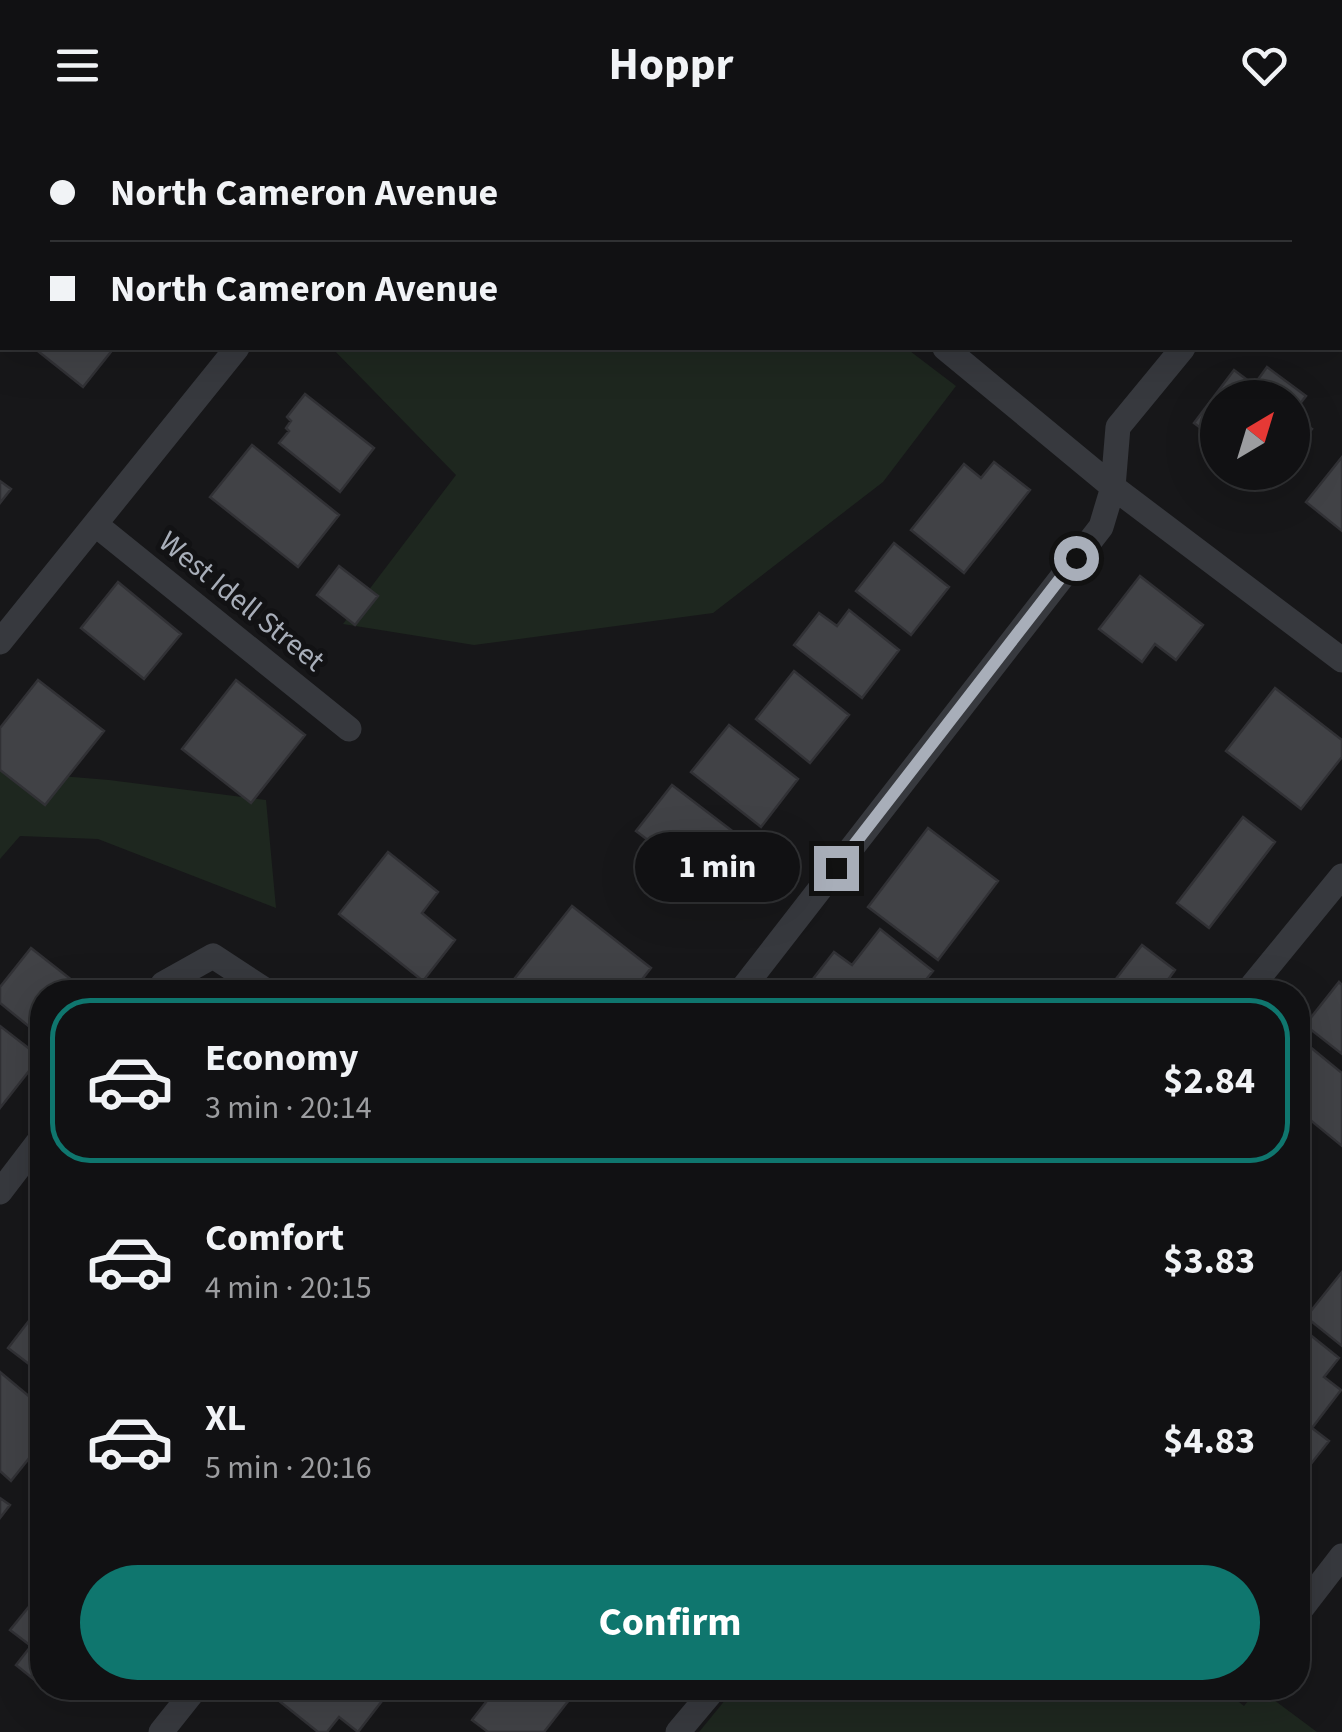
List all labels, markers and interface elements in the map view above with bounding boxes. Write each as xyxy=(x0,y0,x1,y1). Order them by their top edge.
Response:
text: Hoppr xyxy=(609,33,733,97)
icon: menu xyxy=(50,38,105,93)
icon: heart xyxy=(1237,38,1292,93)
text: North Cameron Avenue xyxy=(110,166,498,220)
text: North Cameron Avenue xyxy=(110,262,498,316)
north arrow xyxy=(1200,380,1310,490)
map controls xyxy=(1200,380,1310,490)
street label: West Idell Street xyxy=(149,521,334,682)
route start xyxy=(1054,536,1099,581)
callout: 1 min xyxy=(636,833,801,903)
text: 1 min xyxy=(679,844,756,890)
route end xyxy=(814,846,859,891)
text: Economy xyxy=(205,1031,358,1085)
icon: car xyxy=(85,1036,175,1126)
text: $2.84 xyxy=(1163,1054,1255,1108)
text: 3 min · 20:14 xyxy=(205,1085,372,1131)
text: Comfort xyxy=(205,1211,344,1265)
icon: car xyxy=(85,1216,175,1306)
text: $3.83 xyxy=(1163,1234,1255,1288)
text: 4 min · 20:15 xyxy=(205,1265,372,1311)
text: XL xyxy=(205,1391,246,1445)
icon: car xyxy=(85,1396,175,1486)
text: $4.83 xyxy=(1163,1414,1255,1468)
text: 5 min · 20:16 xyxy=(205,1445,372,1491)
button: Confirm xyxy=(80,1565,1260,1680)

